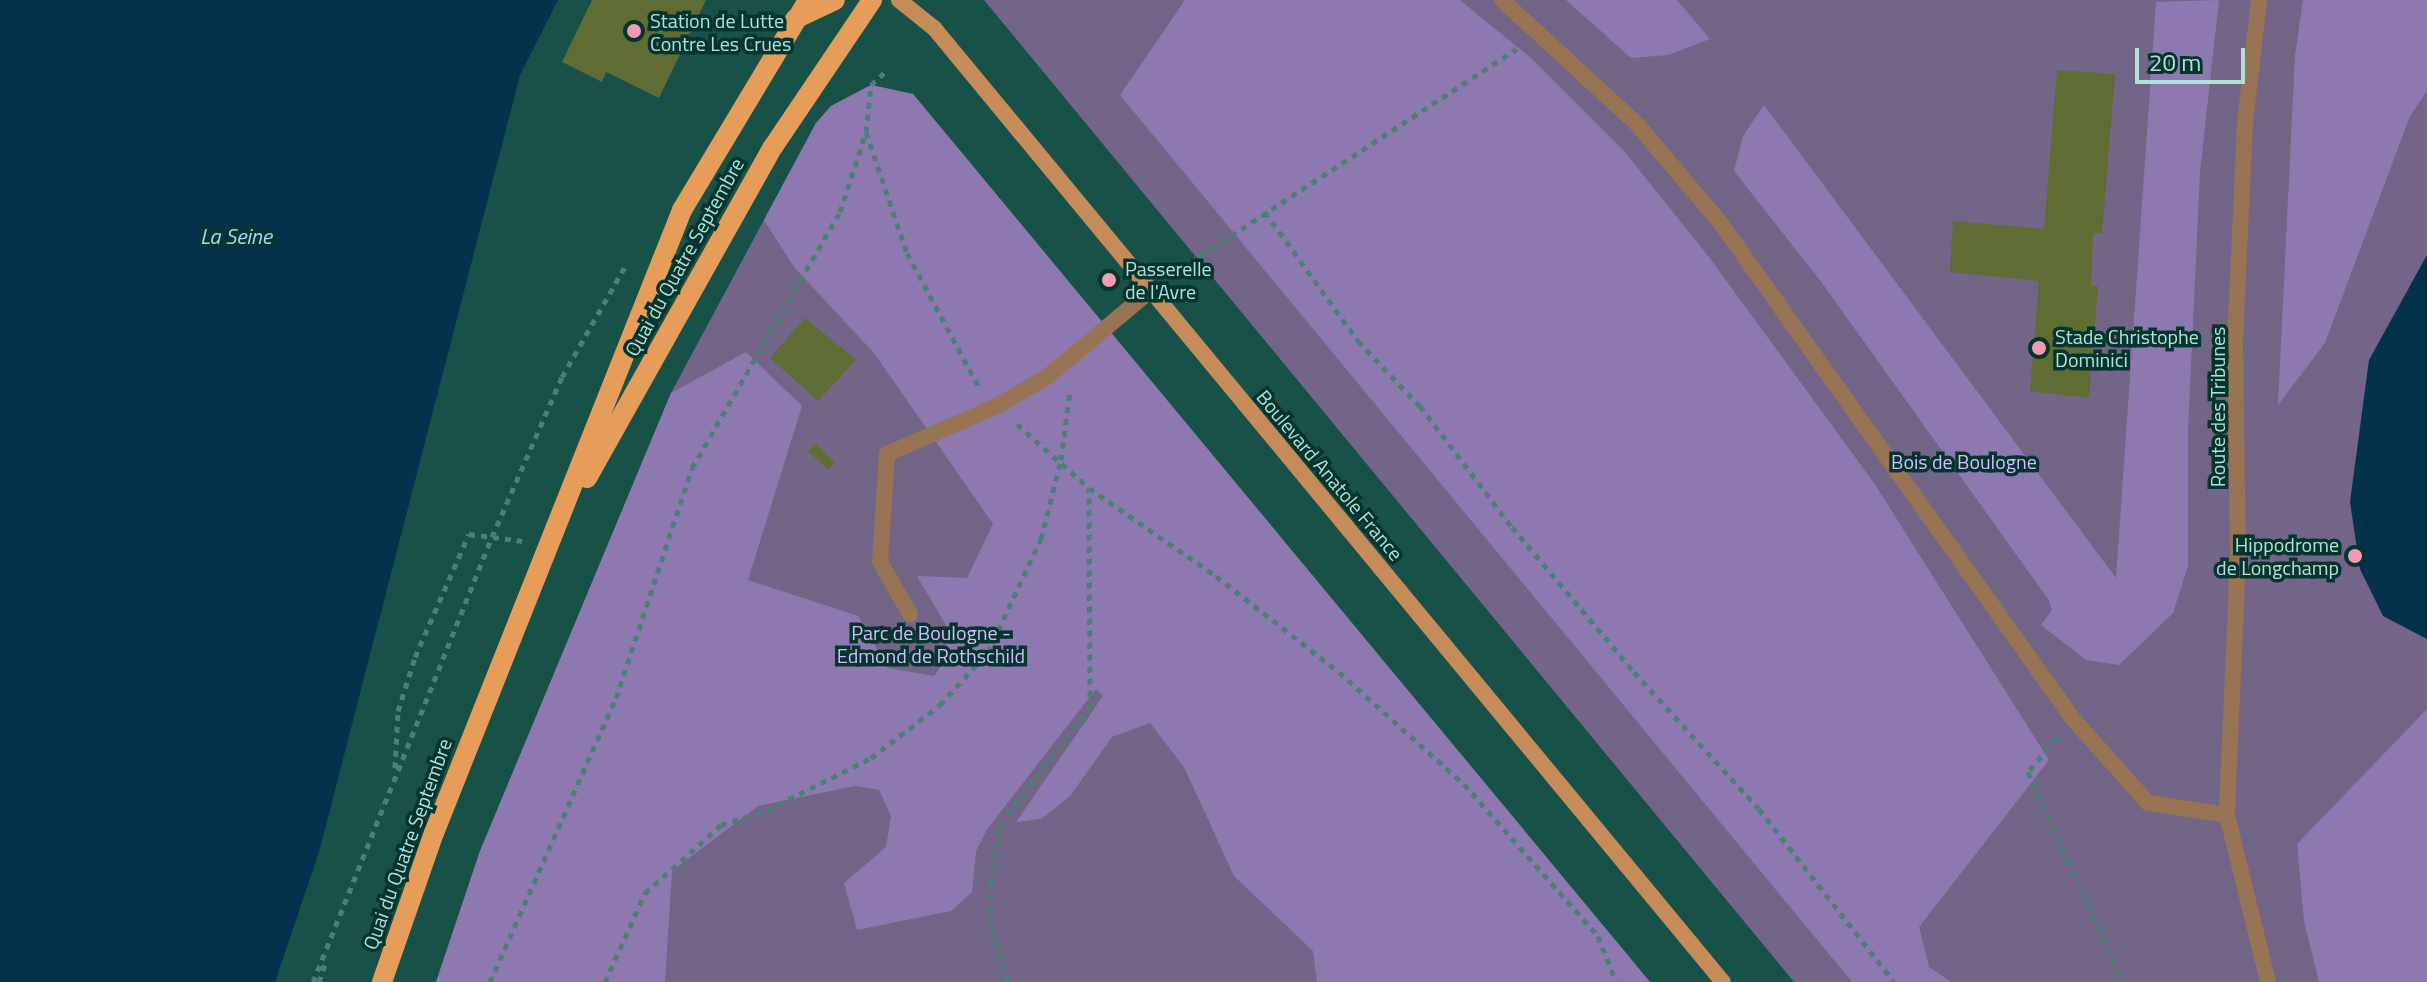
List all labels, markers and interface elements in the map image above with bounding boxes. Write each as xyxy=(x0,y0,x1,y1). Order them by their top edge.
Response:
place label: Station de Lutte Contre Les Crues xyxy=(650,8,791,55)
marker: Station de Lutte Contre Les Crues xyxy=(625,22,643,40)
scale bar xyxy=(2139,32,2249,82)
text: 20 m xyxy=(2149,44,2201,80)
street label: Quai du Quatre Septembre xyxy=(619,154,749,360)
water label: La Seine xyxy=(200,224,272,250)
place label: Passerelle de l'Avre xyxy=(1125,256,1212,303)
marker: Passerelle de l'Avre xyxy=(1100,271,1118,289)
place label: Stade Christophe Dominici xyxy=(2055,324,2199,371)
street label: Route des Tribunes xyxy=(2205,327,2229,487)
marker: Stade Christophe Dominici xyxy=(2030,339,2048,357)
street label: Boulevard Anatole France xyxy=(1252,385,1408,565)
park label: Bois de Boulogne xyxy=(1891,449,2037,473)
place label: Hippodrome de Longchamp xyxy=(2216,532,2339,579)
marker: Hippodrome de Longchamp xyxy=(2346,547,2364,565)
park label: Parc de Boulogne - Edmond de Rothschild xyxy=(837,621,1025,668)
street label: Quai du Quatre Septembre xyxy=(358,735,456,953)

